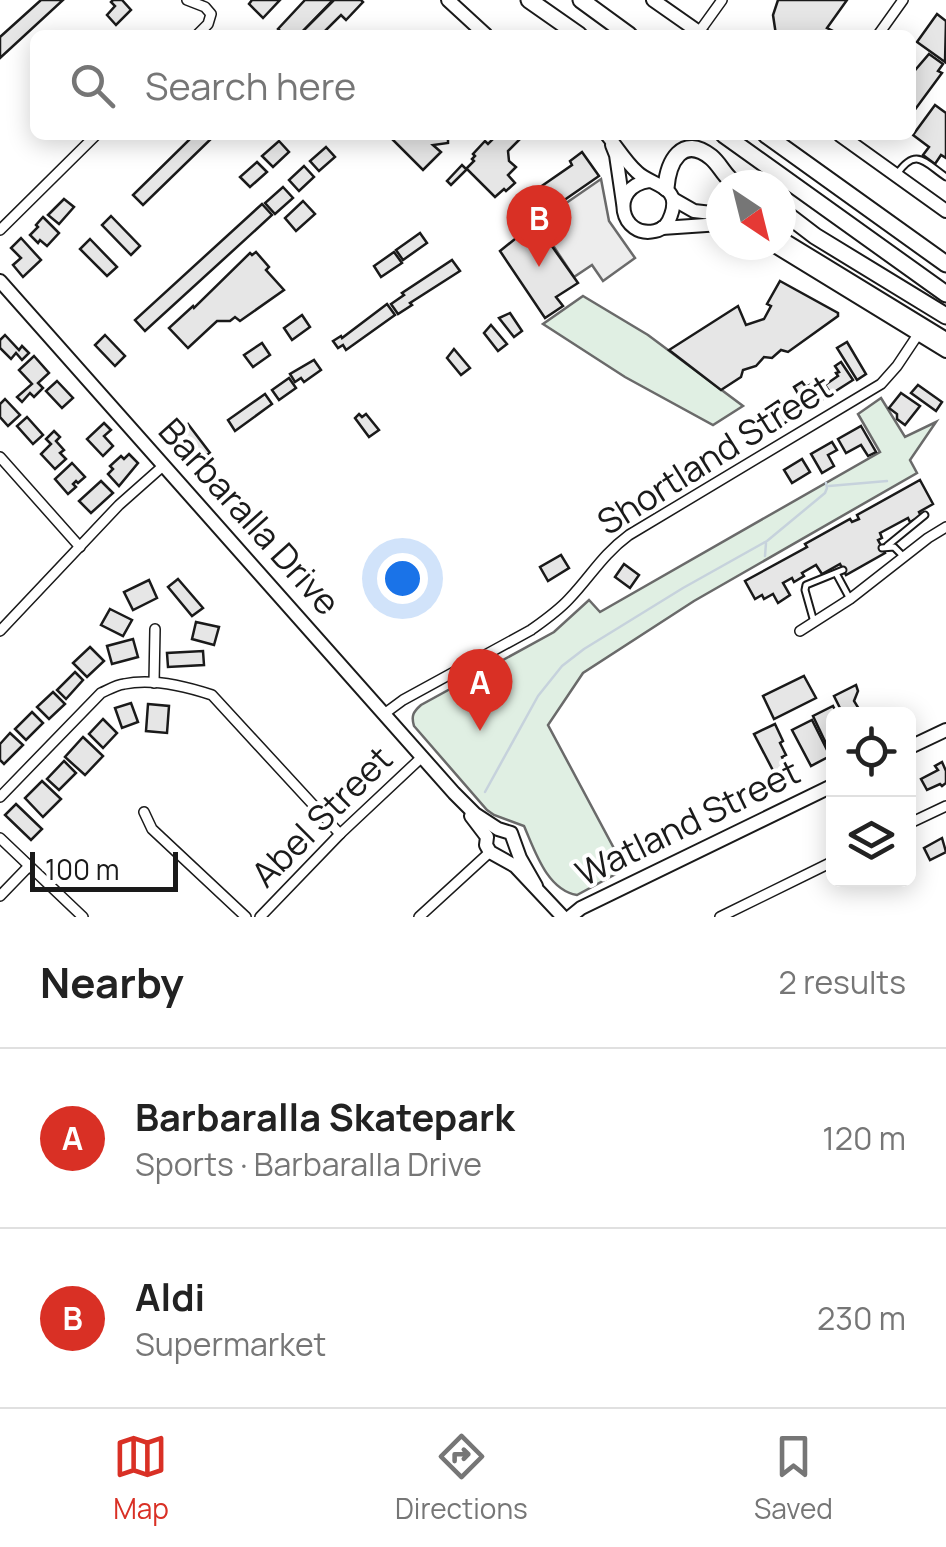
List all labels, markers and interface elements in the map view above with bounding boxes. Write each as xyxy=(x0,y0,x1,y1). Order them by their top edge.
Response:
search box xyxy=(30,30,916,140)
icon: search xyxy=(65,58,120,113)
text: Search here xyxy=(145,59,356,111)
north arrow xyxy=(706,170,796,260)
pin: B xyxy=(506,184,572,267)
street label: Shortland Street xyxy=(588,363,841,546)
street label: Barbaralla Drive xyxy=(148,408,351,625)
your location xyxy=(377,553,428,604)
pin: A xyxy=(448,648,512,731)
map controls xyxy=(826,707,916,887)
button: locate xyxy=(826,707,916,797)
street label: Abel Street xyxy=(240,735,402,897)
street label: Watland Street xyxy=(568,747,807,897)
button: layers xyxy=(826,797,916,887)
scale bar xyxy=(30,847,178,891)
text: 100 m xyxy=(45,850,119,888)
text: Nearby xyxy=(40,953,184,1011)
text: 2 results xyxy=(779,960,906,1004)
text: Barbaralla Skatepark xyxy=(135,1090,515,1142)
text: A xyxy=(62,1116,83,1160)
text: 120 m xyxy=(822,1116,906,1160)
text: Sports · Barbaralla Drive xyxy=(135,1142,482,1186)
text: Aldi xyxy=(135,1270,205,1322)
text: B xyxy=(62,1296,83,1340)
text: 230 m xyxy=(817,1296,906,1340)
text: Supermarket xyxy=(135,1322,326,1366)
tab: Map xyxy=(113,1429,169,1527)
tab: Directions xyxy=(395,1429,528,1527)
tab: Saved xyxy=(754,1429,833,1527)

